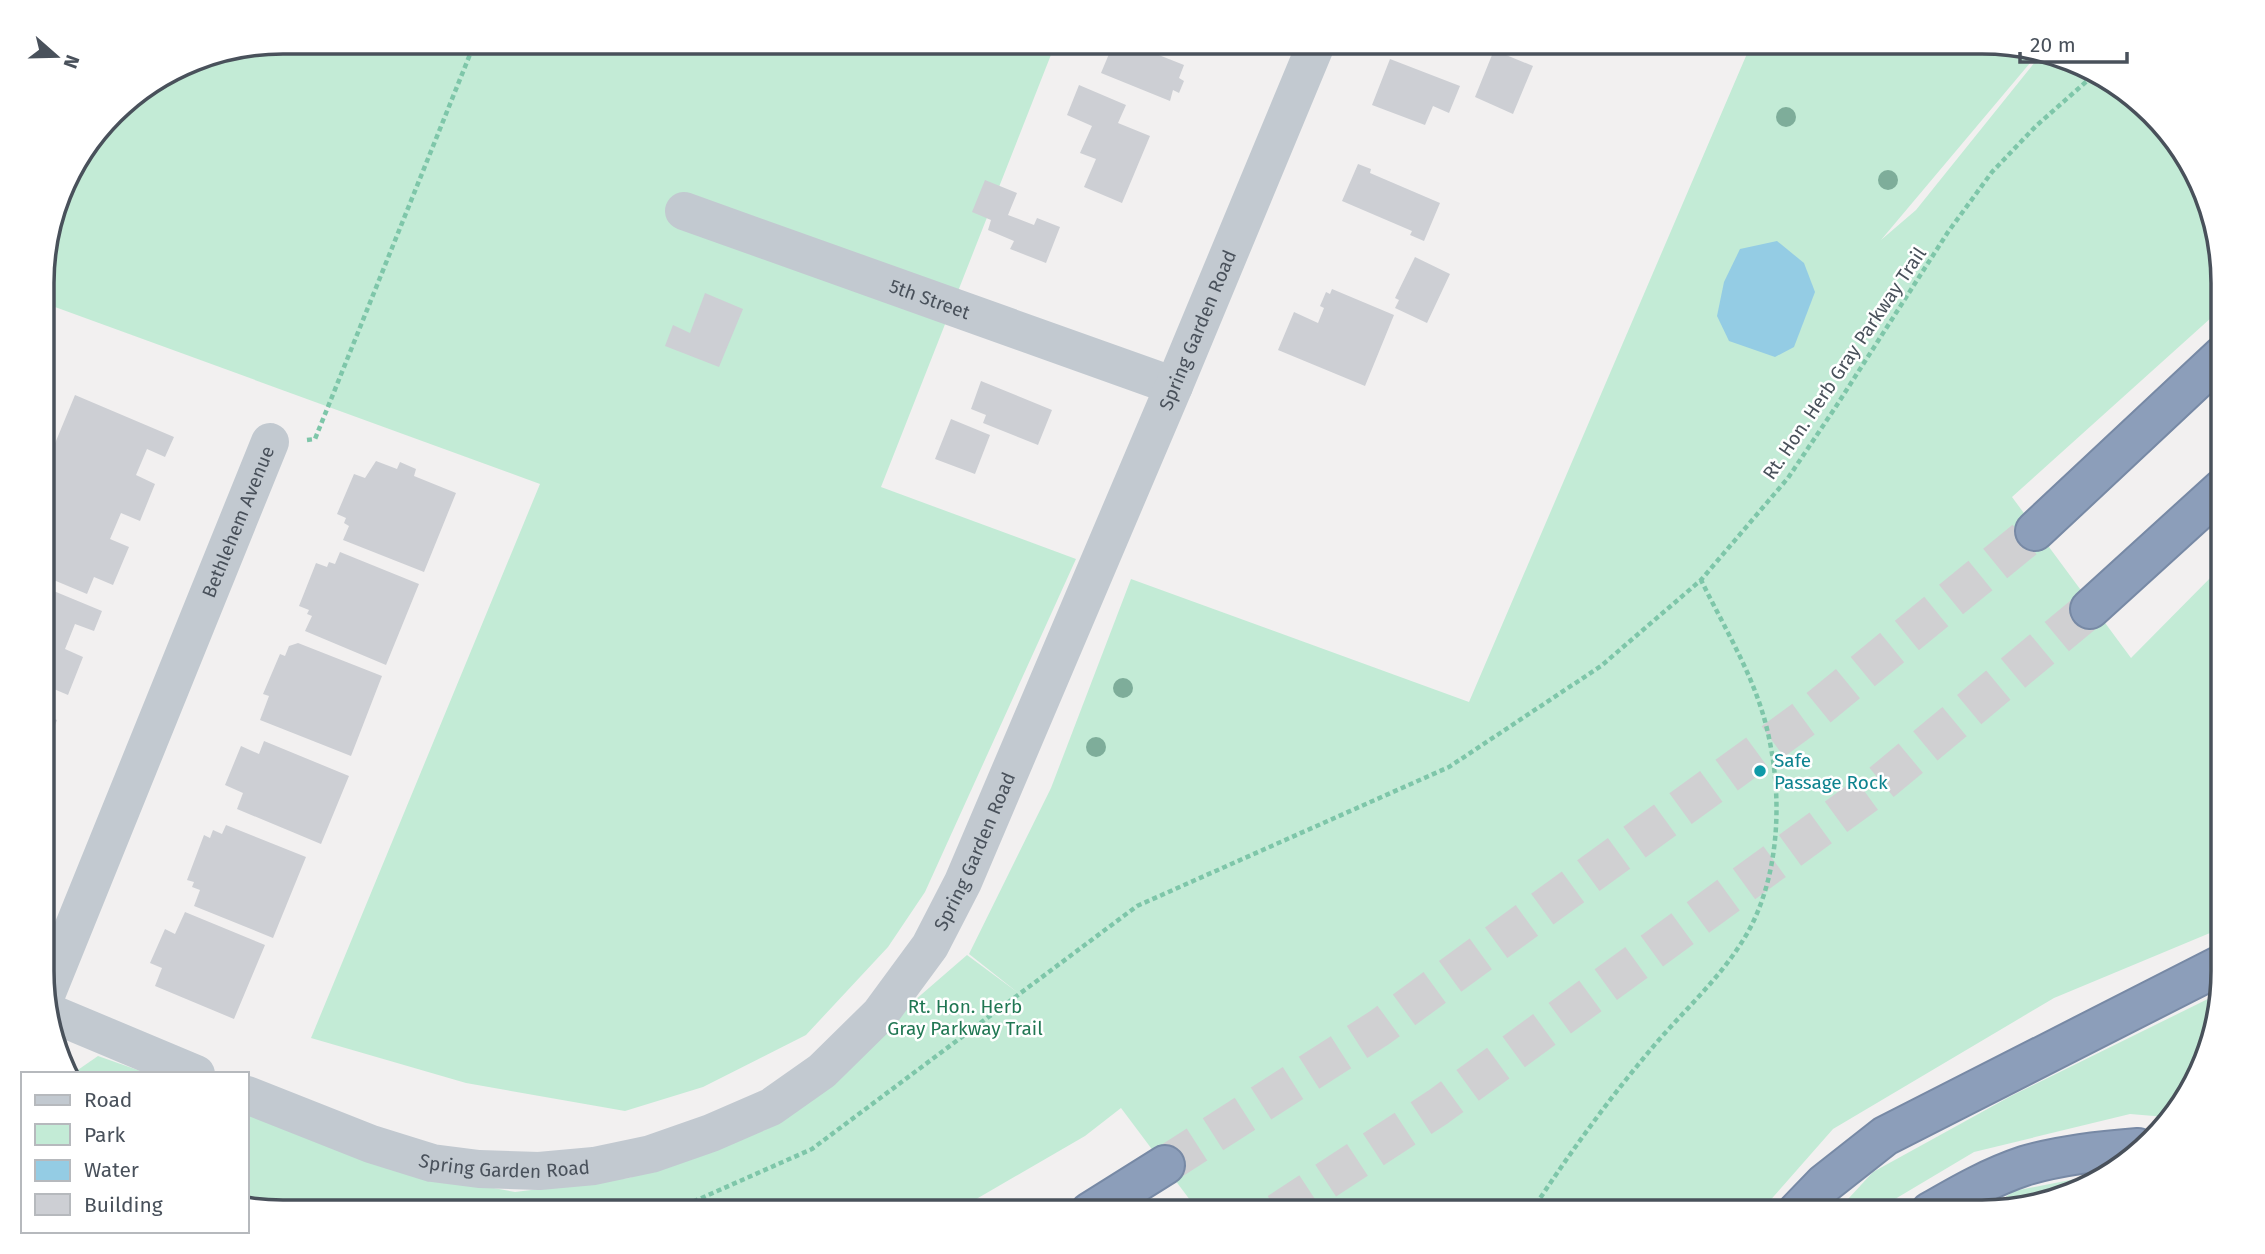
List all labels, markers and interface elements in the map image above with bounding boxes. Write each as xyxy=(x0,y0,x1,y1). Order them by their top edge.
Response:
north arrow xyxy=(21,21,91,91)
scale bar xyxy=(2020,21,2127,65)
text: 20 m xyxy=(2030,32,2076,58)
text: N xyxy=(59,52,84,72)
street label: Rt. Hon. Herb Gray Parkway Trail xyxy=(1758,242,1931,484)
street label: Spring Garden Road xyxy=(1154,247,1241,414)
street label: 5th Street xyxy=(886,274,973,324)
street label: Bethlehem Avenue xyxy=(197,443,279,601)
place label: Safe Passage Rock xyxy=(1774,749,1888,794)
marker: Safe Passage Rock xyxy=(1752,763,1768,779)
street label: Spring Garden Road xyxy=(929,769,1020,935)
park label: Rt. Hon. Herb Gray Parkway Trail xyxy=(887,995,1043,1040)
legend xyxy=(21,1072,248,1233)
text: Road xyxy=(84,1087,132,1113)
text: Park xyxy=(84,1122,126,1148)
street label: Spring Garden Road xyxy=(416,1149,591,1183)
text: Water xyxy=(84,1157,139,1183)
text: Building xyxy=(84,1192,163,1218)

